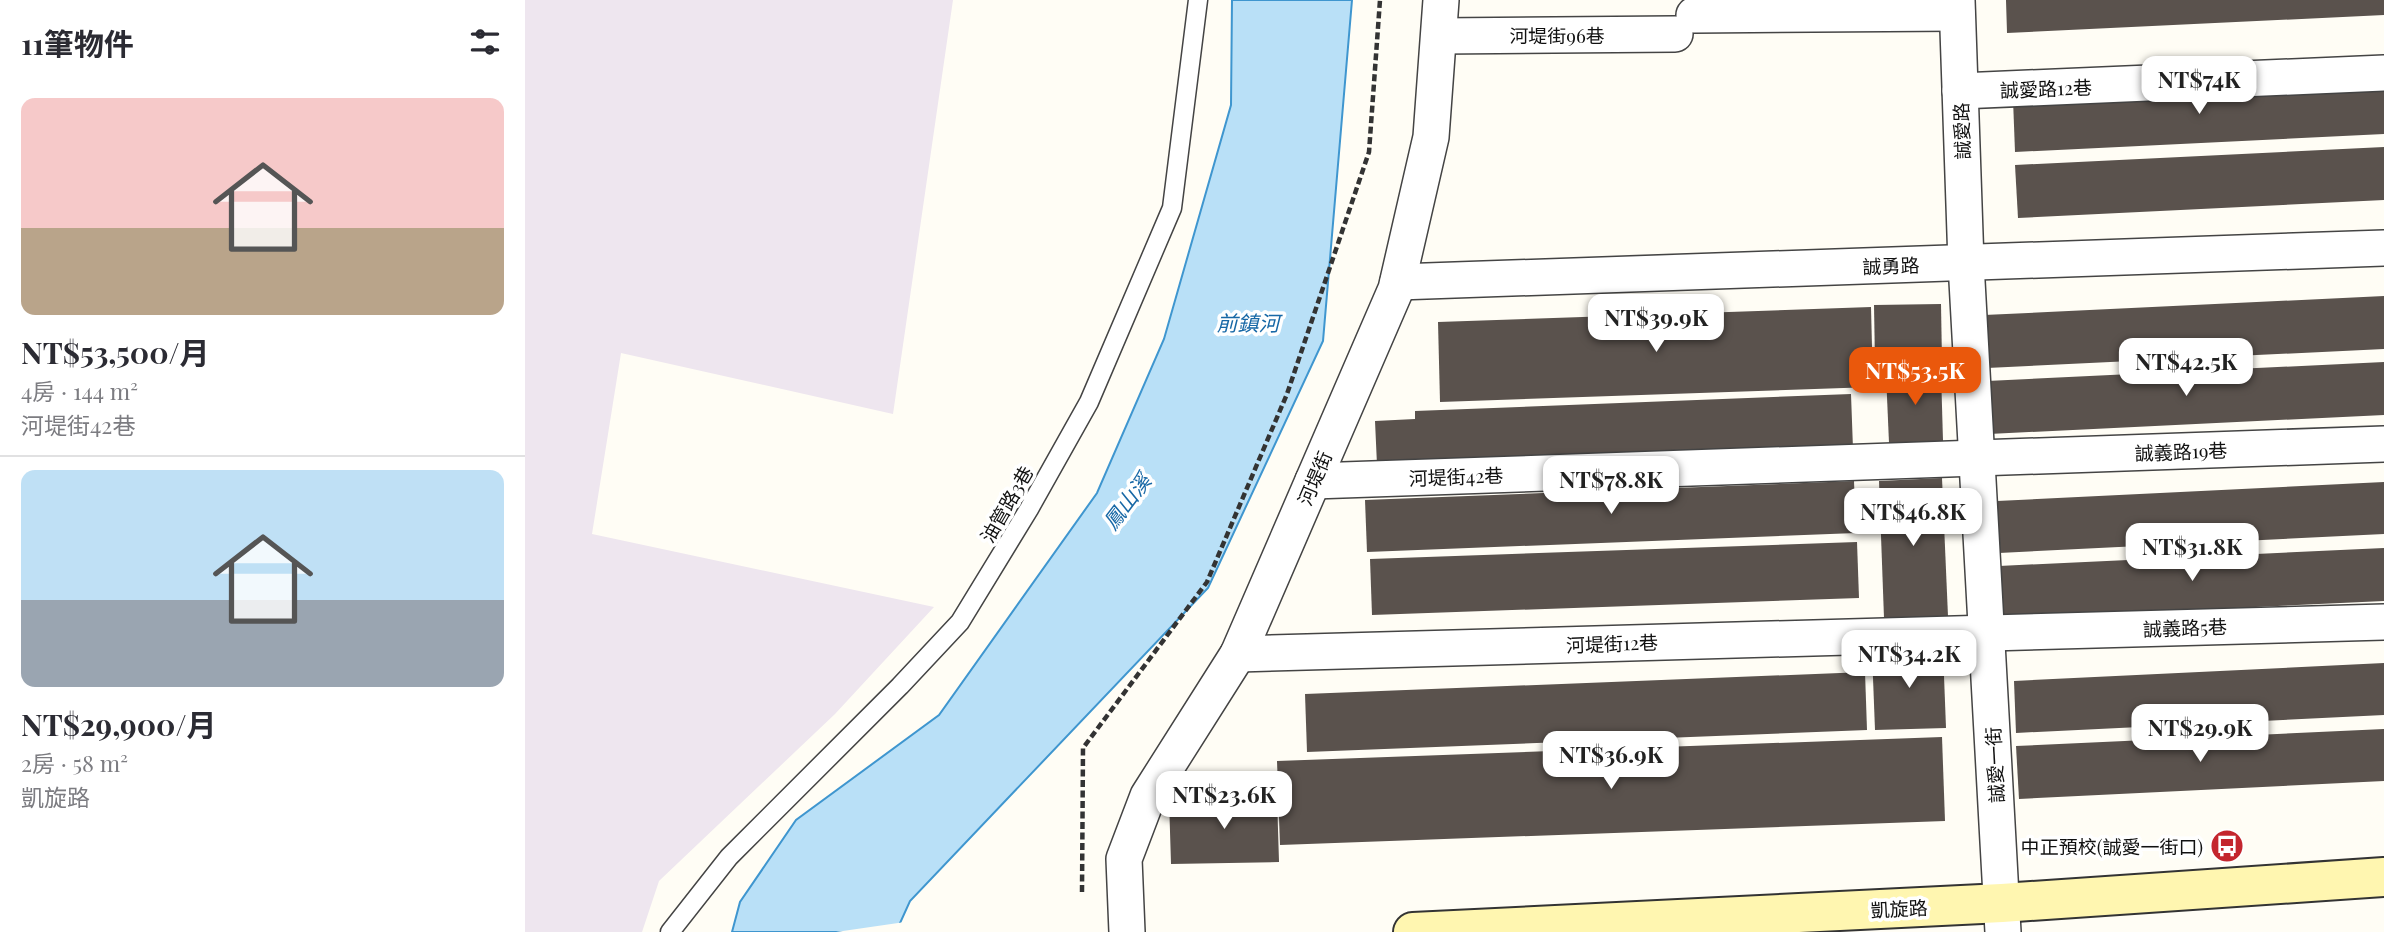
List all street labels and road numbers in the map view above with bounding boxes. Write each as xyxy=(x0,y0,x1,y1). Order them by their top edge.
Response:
street label: 河堤街96巷 xyxy=(1509,22,1605,48)
street label: 誠愛路12巷 xyxy=(2000,73,2092,103)
street label: 誠愛路 xyxy=(1947,102,1975,160)
street label: 誠勇路 xyxy=(1862,251,1920,279)
street label: 誠義路19巷 xyxy=(2134,436,2228,466)
street label: 河堤街 xyxy=(1291,447,1337,509)
street label: 油管路3巷 xyxy=(974,461,1038,547)
street label: 河堤街42巷 xyxy=(1408,461,1504,491)
street label: 誠義路5巷 xyxy=(2143,613,2227,641)
street label: 河堤街12巷 xyxy=(1566,628,1658,658)
street label: 誠愛一街 xyxy=(1979,726,2009,804)
street label: 凱旋路 xyxy=(1870,894,1928,922)

